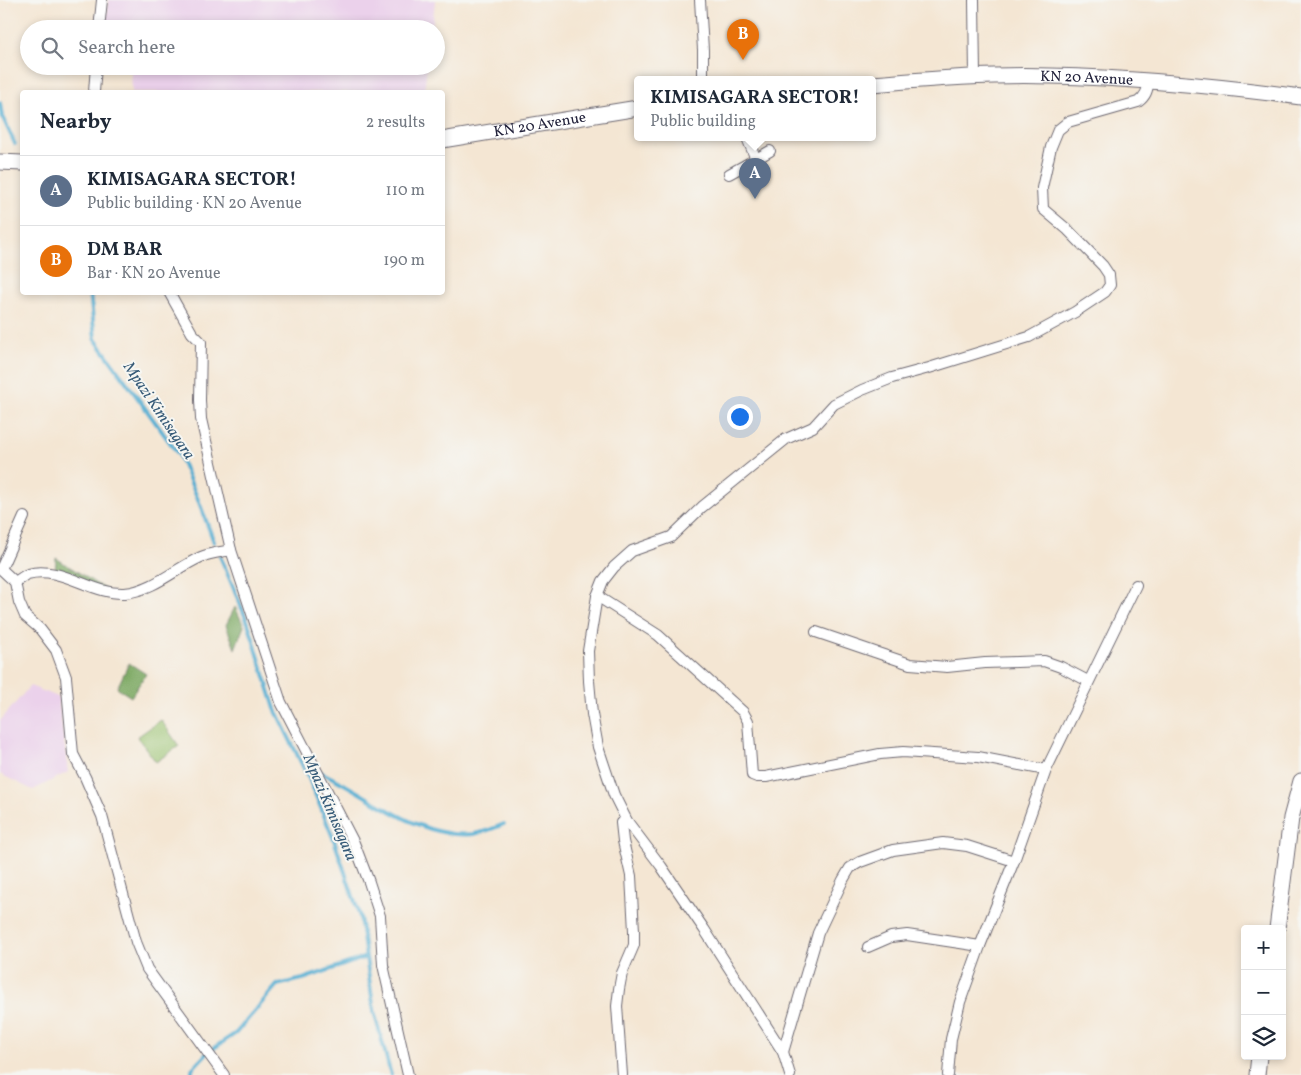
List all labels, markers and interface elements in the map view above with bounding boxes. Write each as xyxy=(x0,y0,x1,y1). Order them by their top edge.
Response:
pin: B xyxy=(727,19,759,60)
search box xyxy=(20,20,445,75)
icon: search xyxy=(38,34,66,62)
text: Search here xyxy=(78,35,175,61)
street label: KN 20 Avenue xyxy=(1040,67,1134,92)
popup xyxy=(634,76,876,141)
text: KIMISAGARA SECTOR! xyxy=(650,85,860,111)
text: Nearby xyxy=(40,108,111,137)
street label: KN 20 Avenue xyxy=(492,108,588,143)
text: Public building xyxy=(650,111,756,133)
text: 2 results xyxy=(366,112,425,134)
pin: A xyxy=(739,158,771,199)
text: KIMISAGARA SECTOR! xyxy=(87,167,297,193)
text: A xyxy=(50,180,62,202)
text: 110 m xyxy=(386,180,425,202)
text: Public building · KN 20 Avenue xyxy=(87,193,302,215)
text: DM BAR xyxy=(87,237,162,263)
text: B xyxy=(51,250,61,272)
text: 190 m xyxy=(383,250,425,272)
text: Bar · KN 20 Avenue xyxy=(87,263,221,285)
water label: Mpazi Kimisagara xyxy=(117,357,200,465)
your location xyxy=(727,404,753,430)
water label: Mpazi Kimisagara xyxy=(296,750,362,865)
map controls xyxy=(1241,925,1286,1060)
button: + xyxy=(1241,925,1286,970)
button: − xyxy=(1241,970,1286,1015)
button: layers xyxy=(1241,1015,1286,1060)

